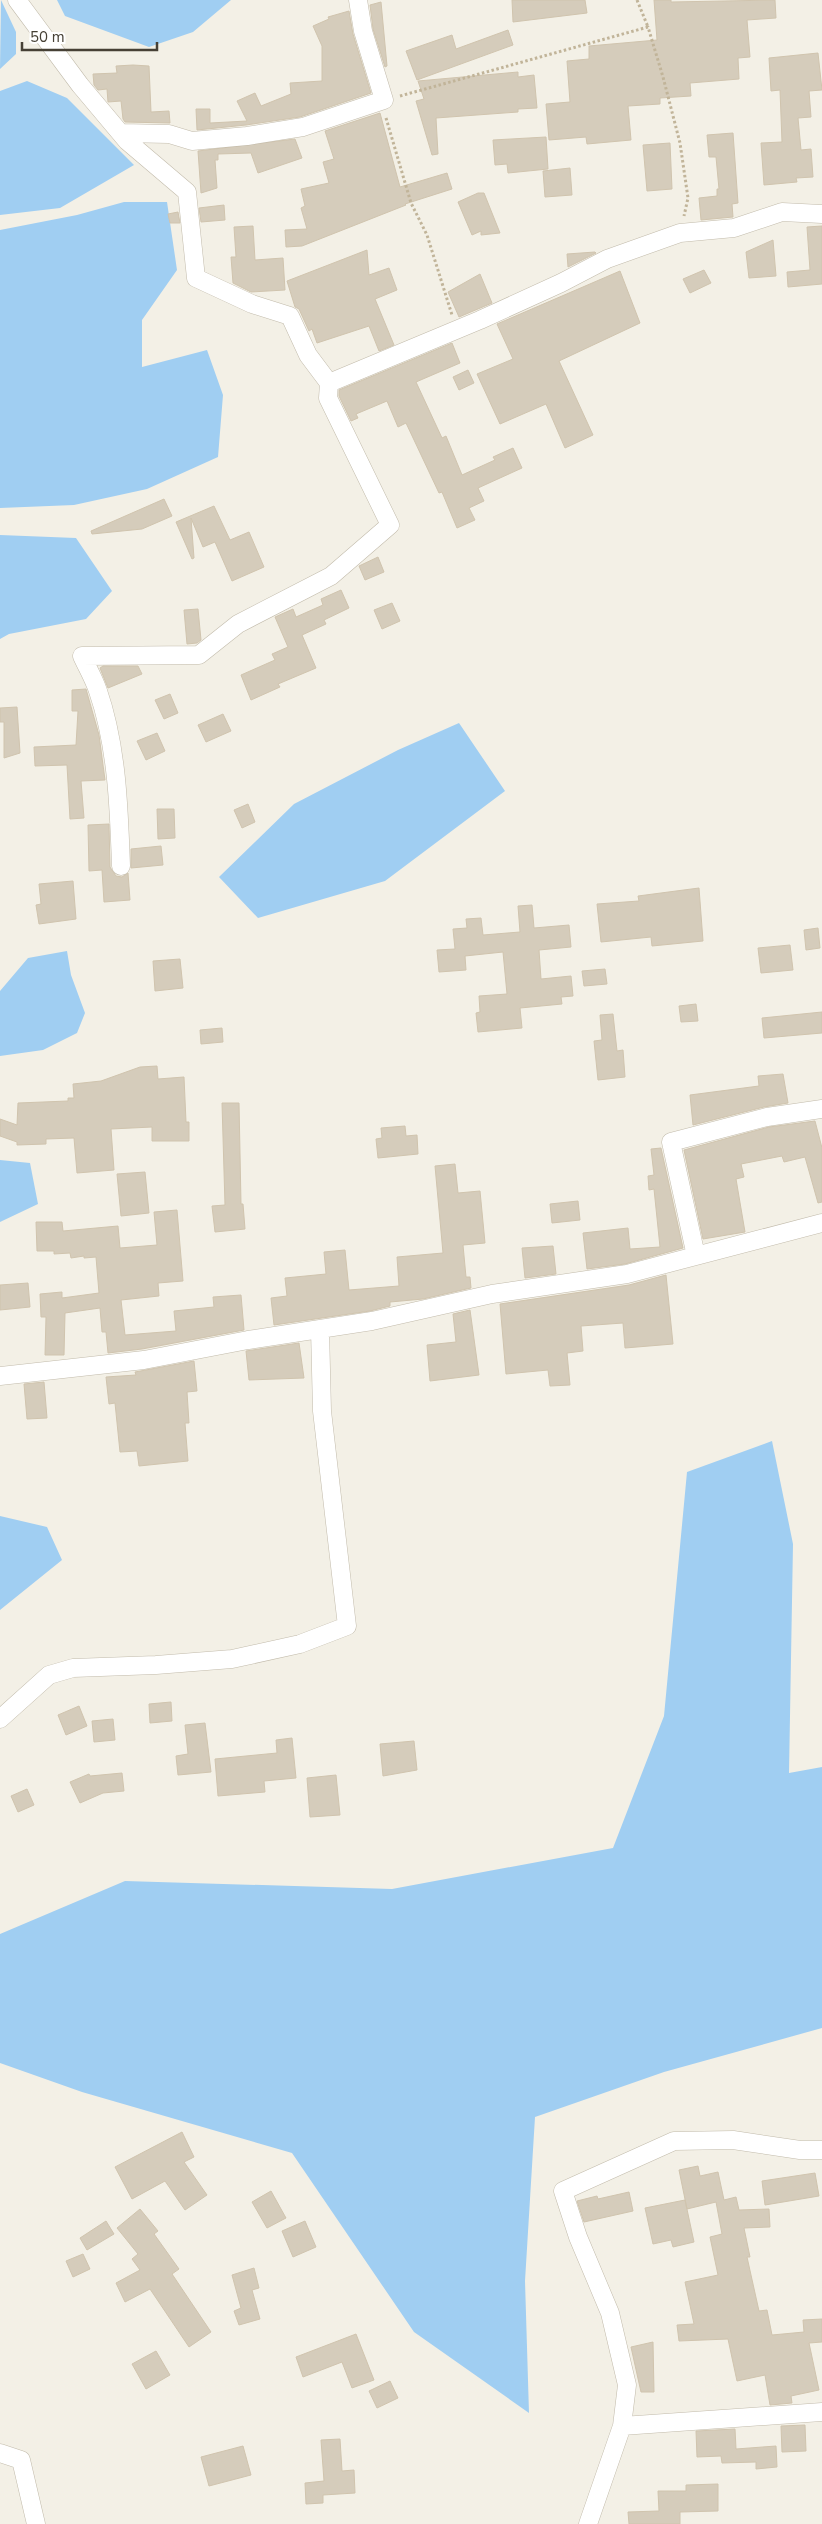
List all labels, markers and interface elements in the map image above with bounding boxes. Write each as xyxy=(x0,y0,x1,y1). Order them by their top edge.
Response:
scale bar xyxy=(22,20,158,52)
text: 50 m xyxy=(30,27,65,47)

